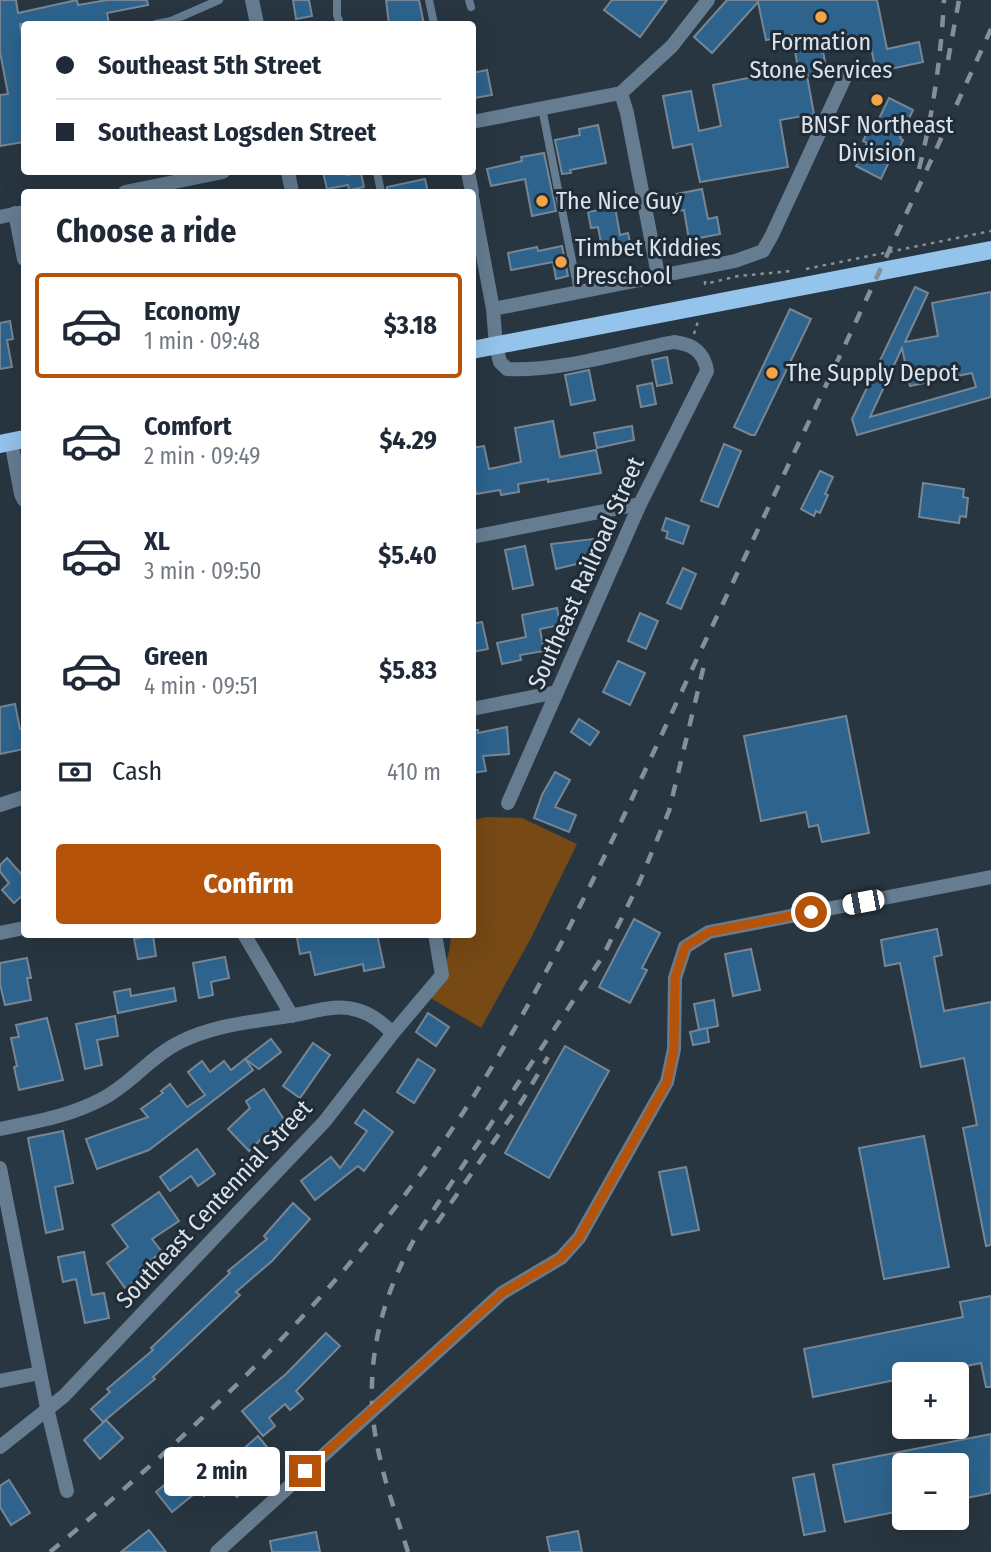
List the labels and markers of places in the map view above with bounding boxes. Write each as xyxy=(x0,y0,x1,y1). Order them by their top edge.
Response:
marker: Formation Stone Services xyxy=(813,9,829,25)
place label: Formation Stone Services xyxy=(750,28,892,84)
marker: BNSF Northeast Division xyxy=(869,92,885,108)
place label: BNSF Northeast Division xyxy=(800,111,954,167)
place label: The Nice Guy xyxy=(556,187,682,215)
marker: The Nice Guy xyxy=(534,193,550,209)
place label: Timbet Kiddies Preschool xyxy=(575,234,721,290)
marker: Timbet Kiddies Preschool xyxy=(553,254,569,270)
place label: The Supply Depot xyxy=(786,359,959,387)
marker: The Supply Depot xyxy=(764,365,780,381)

